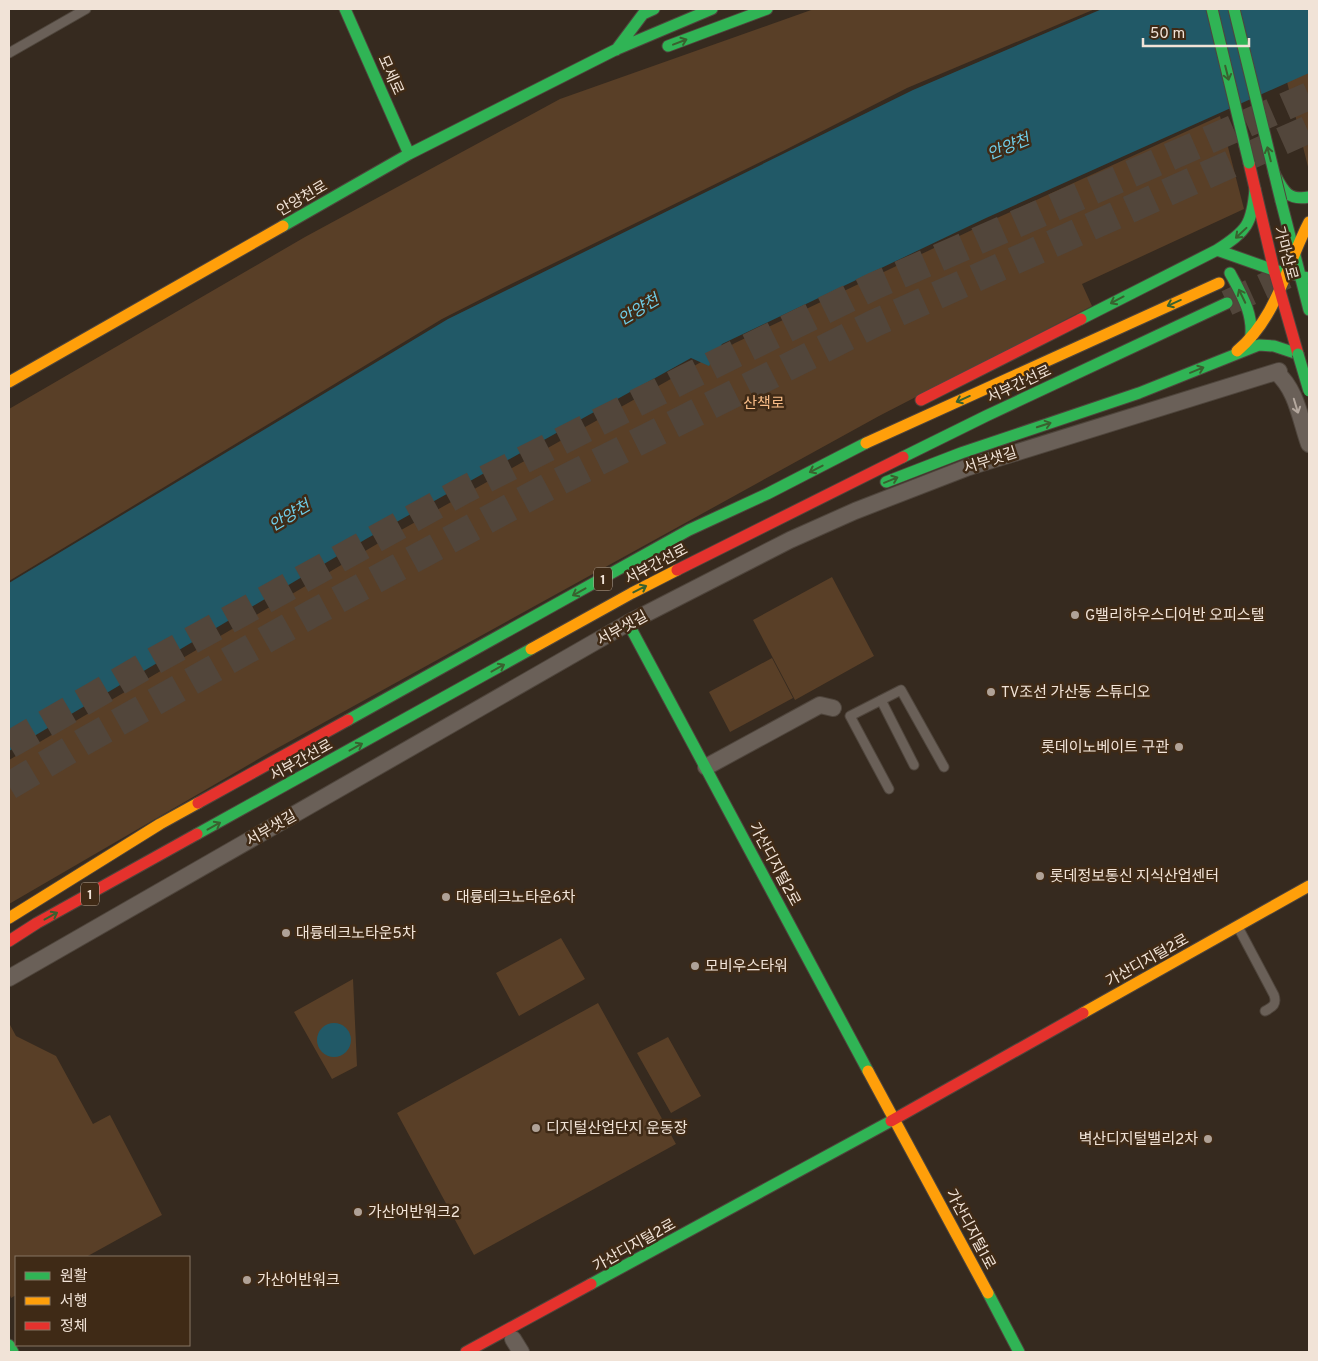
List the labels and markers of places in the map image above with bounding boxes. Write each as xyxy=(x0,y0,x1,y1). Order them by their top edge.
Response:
place label: G밸리하우스디어반 오피스텔 xyxy=(1085,607,1264,626)
marker: G밸리하우스디어반 오피스텔 xyxy=(1069,609,1081,621)
place label: TV조선 가산동 스튜디오 xyxy=(1001,684,1151,703)
marker: TV조선 가산동 스튜디오 xyxy=(985,686,997,698)
place label: 롯데이노베이트 구관 xyxy=(1041,739,1169,758)
marker: 롯데이노베이트 구관 xyxy=(1173,741,1185,753)
place label: 롯데정보통신 지식산업센터 xyxy=(1050,868,1219,887)
marker: 롯데정보통신 지식산업센터 xyxy=(1034,870,1046,882)
place label: 대륭테크노타운6차 xyxy=(456,889,576,908)
marker: 대륭테크노타운6차 xyxy=(440,891,452,903)
place label: 대륭테크노타운5차 xyxy=(296,925,416,944)
marker: 대륭테크노타운5차 xyxy=(280,927,292,939)
place label: 모비우스타워 xyxy=(705,958,788,977)
marker: 모비우스타워 xyxy=(689,960,701,972)
place label: 디지털산업단지 운동장 xyxy=(546,1120,688,1139)
marker: 디지털산업단지 운동장 xyxy=(530,1122,542,1134)
place label: 벽산디지털밸리2차 xyxy=(1078,1131,1198,1150)
marker: 벽산디지털밸리2차 xyxy=(1202,1133,1214,1145)
place label: 가산어반워크2 xyxy=(368,1204,460,1223)
marker: 가산어반워크2 xyxy=(352,1206,364,1218)
place label: 가산어반워크 xyxy=(257,1272,340,1291)
marker: 가산어반워크 xyxy=(241,1274,253,1286)

